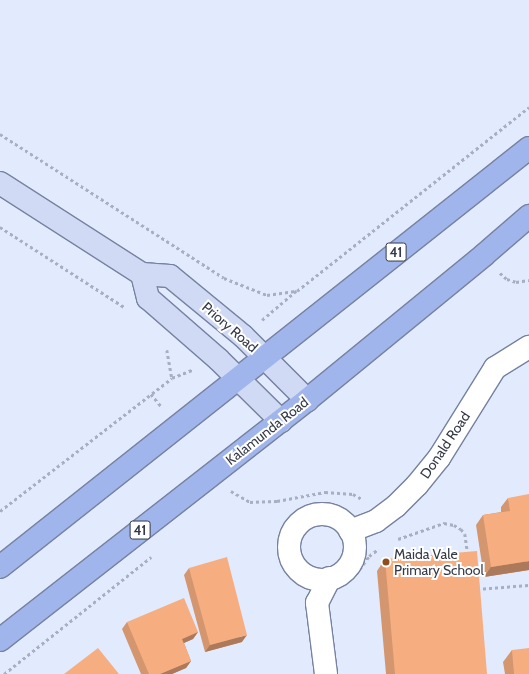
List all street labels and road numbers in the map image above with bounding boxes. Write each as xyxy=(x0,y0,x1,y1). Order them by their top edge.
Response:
road number: 41 xyxy=(385,241,407,263)
street label: Priory Road xyxy=(199,298,261,356)
street label: Kalamunda Road xyxy=(222,394,312,468)
street label: Donald Road xyxy=(417,408,473,482)
road number: 41 xyxy=(129,519,151,541)

